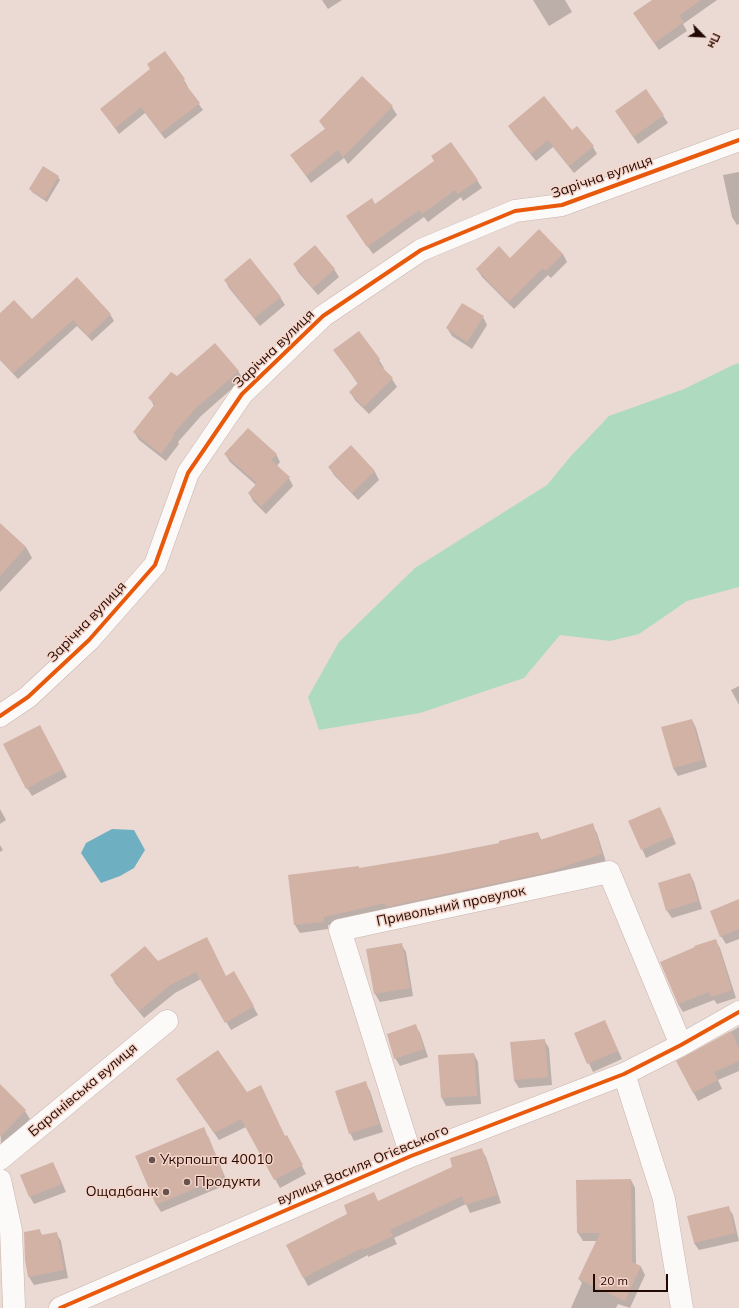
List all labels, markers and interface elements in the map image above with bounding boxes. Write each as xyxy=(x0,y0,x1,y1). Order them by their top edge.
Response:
north arrow xyxy=(683,16,723,56)
text: Пн xyxy=(704,31,723,51)
street label: Зарічна вулиця xyxy=(549,152,655,202)
street label: Зарічна вулиця xyxy=(230,306,318,392)
street label: Зарічна вулиця xyxy=(44,578,130,666)
street label: Привольний провулок xyxy=(375,882,527,930)
street label: Баранівська вулиця xyxy=(25,1040,141,1140)
street label: вулиця Василя Огієвського xyxy=(275,1121,451,1209)
place label: Укрпошта 40010 xyxy=(160,1152,273,1168)
marker: Укрпошта 40010 xyxy=(147,1155,157,1165)
place label: Продукти xyxy=(195,1174,261,1190)
marker: Продукти xyxy=(182,1177,192,1187)
place label: Ощадбанк xyxy=(86,1184,158,1200)
marker: Ощадбанк xyxy=(161,1187,171,1197)
scale bar xyxy=(595,1266,670,1292)
text: 20 m xyxy=(600,1273,628,1288)

